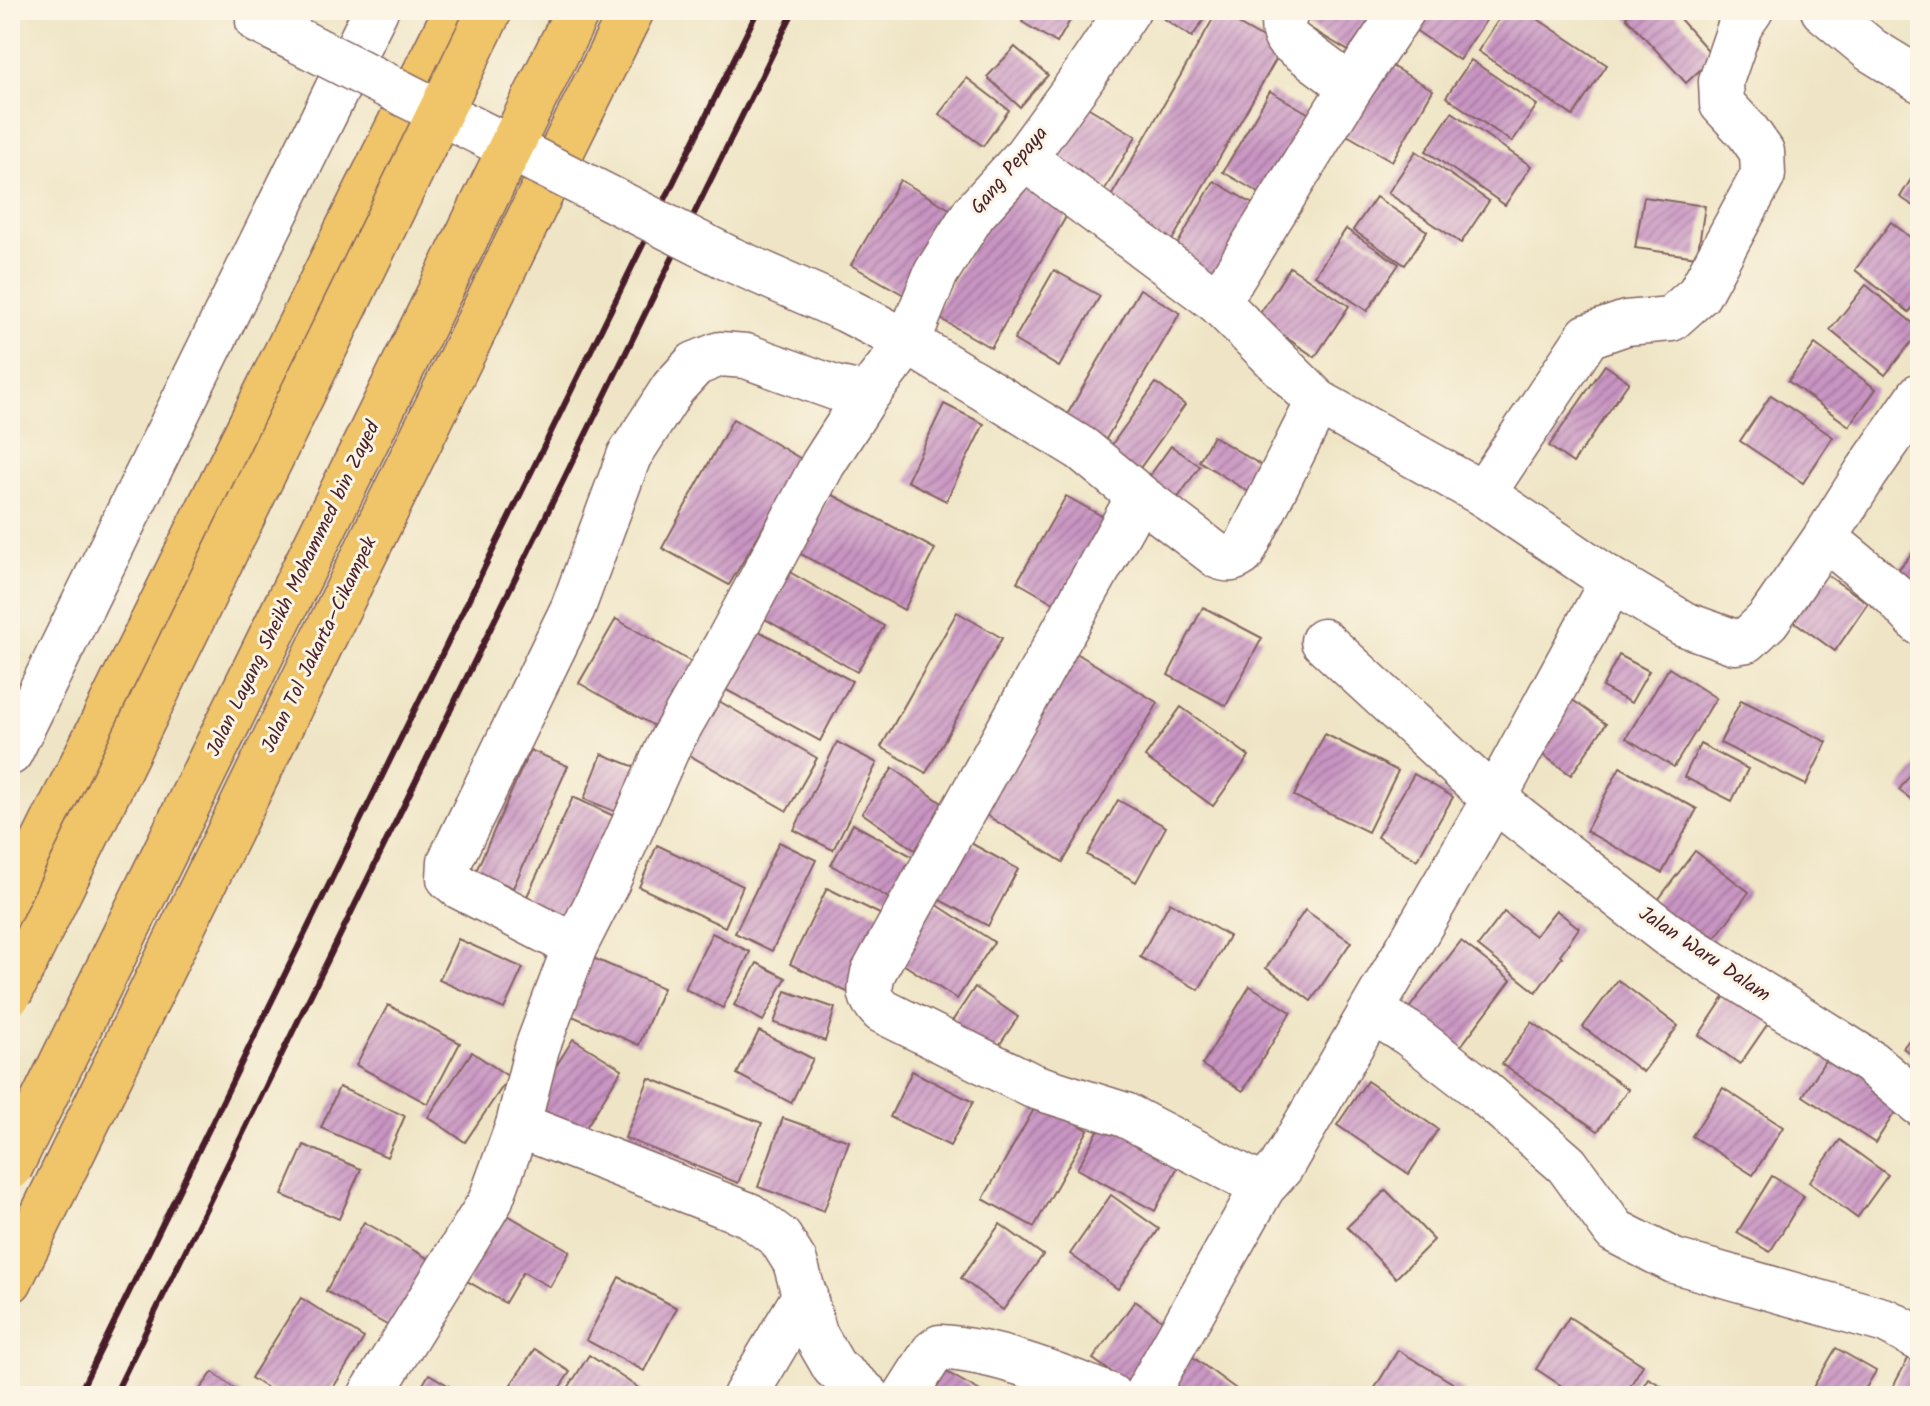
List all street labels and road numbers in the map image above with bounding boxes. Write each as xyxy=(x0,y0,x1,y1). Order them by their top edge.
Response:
street label: Gang Pepaya xyxy=(963,120,1057,222)
street label: Jalan Layang Sheikh Mohammed bin Zayed xyxy=(199,415,390,762)
street label: Jalan Tol Jakarta–Cikampek xyxy=(254,531,387,759)
street label: Jalan Waru Dalam xyxy=(1631,899,1777,1011)

